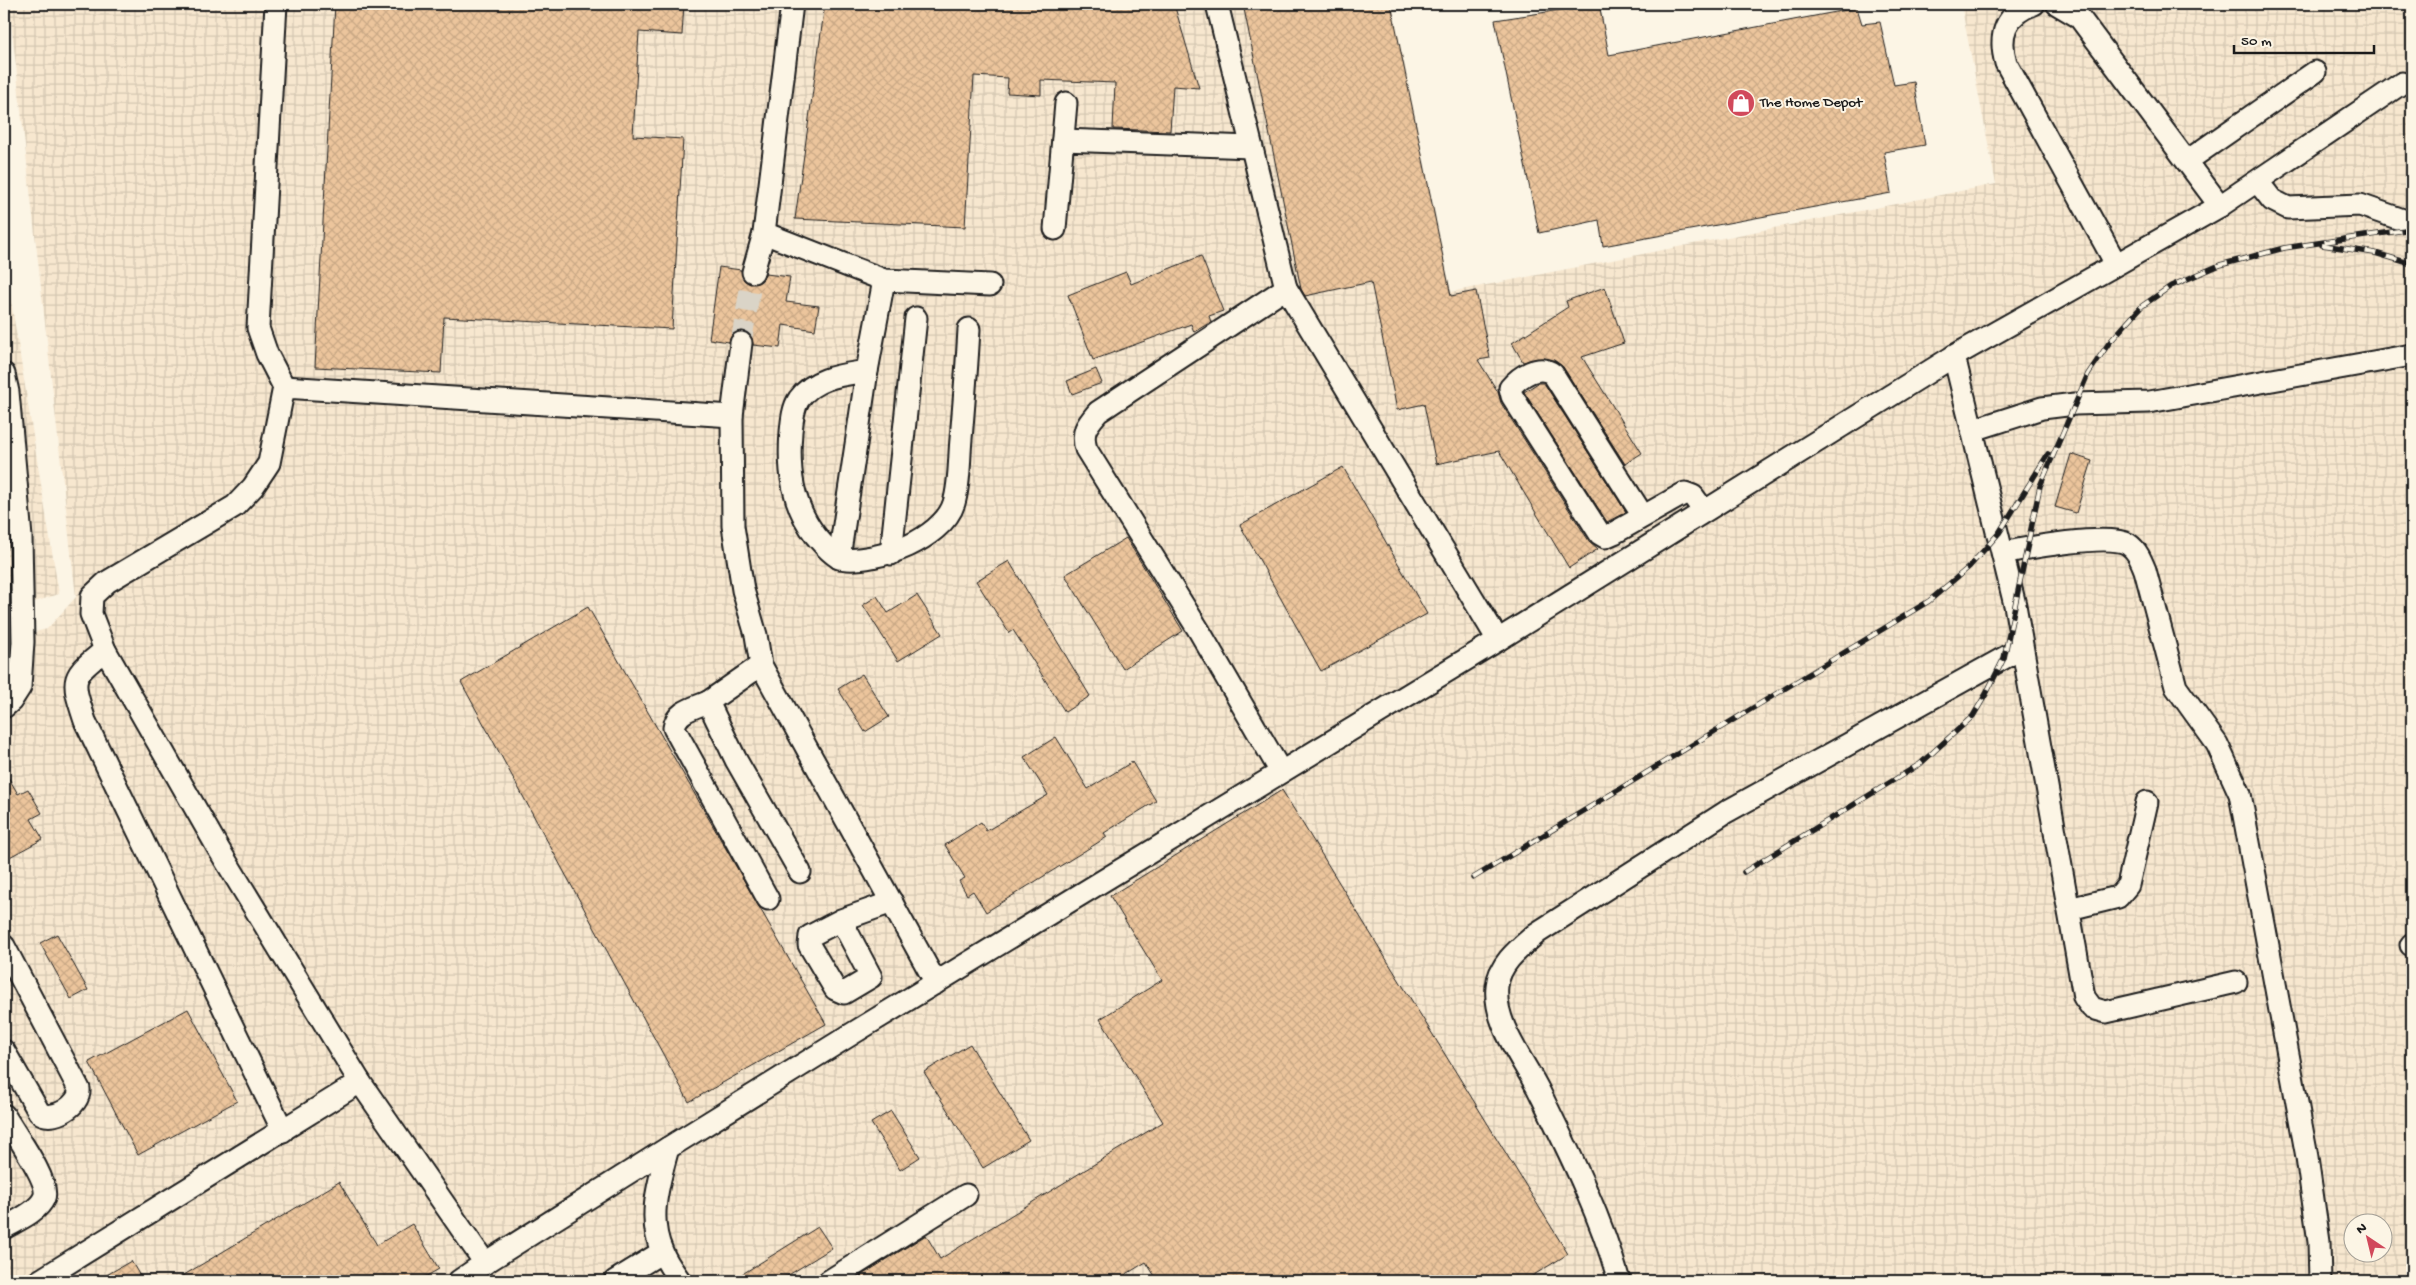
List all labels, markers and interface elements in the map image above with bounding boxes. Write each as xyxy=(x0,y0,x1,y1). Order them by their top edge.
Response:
scale bar xyxy=(2234,22,2374,54)
text: 50 m xyxy=(2241,33,2272,51)
shop icon: The Home Depot xyxy=(1726,88,1756,118)
place label: The Home Depot xyxy=(1759,94,1864,112)
north arrow xyxy=(2344,1212,2394,1262)
text: N xyxy=(2353,1220,2371,1239)

